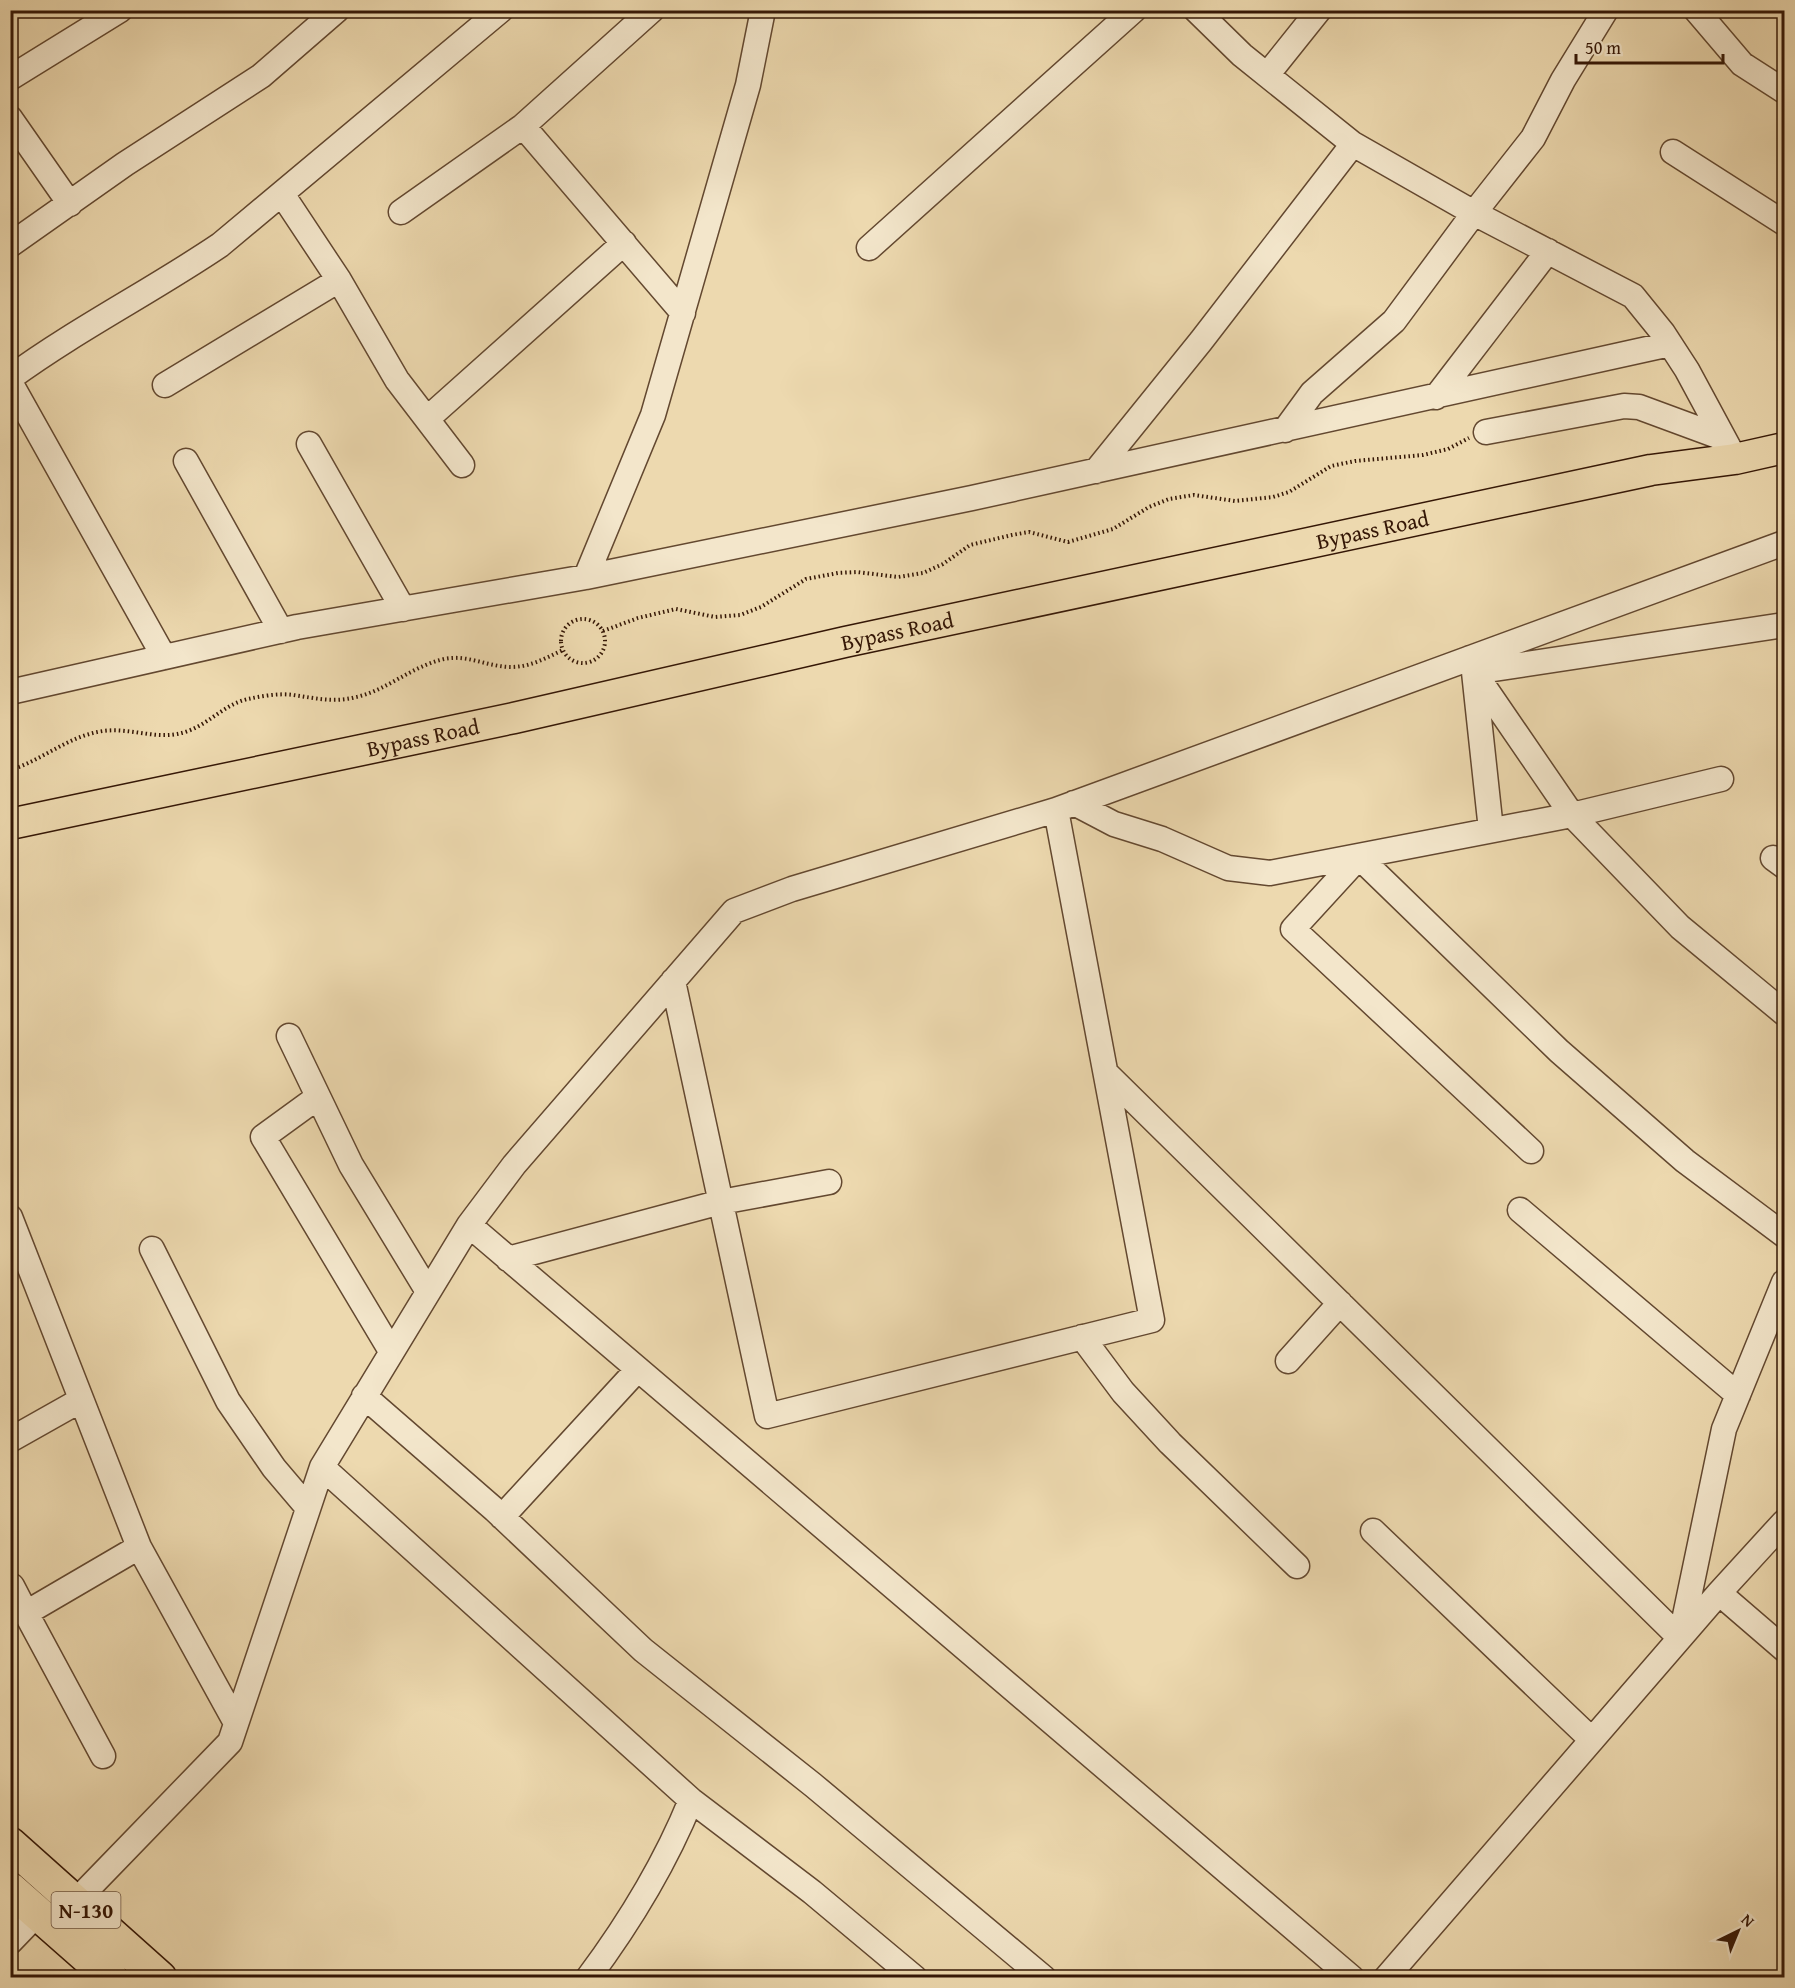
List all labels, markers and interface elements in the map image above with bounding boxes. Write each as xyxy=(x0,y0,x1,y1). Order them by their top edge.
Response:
scale bar xyxy=(1576,27,1723,65)
text: 50 m xyxy=(1585,34,1621,61)
street label: Bypass Road xyxy=(1313,502,1432,557)
street label: Bypass Road xyxy=(838,603,957,658)
street label: Bypass Road xyxy=(364,710,482,765)
road number: N-130 xyxy=(52,1892,121,1928)
north arrow xyxy=(1708,1901,1768,1961)
text: N xyxy=(1736,1908,1761,1933)

